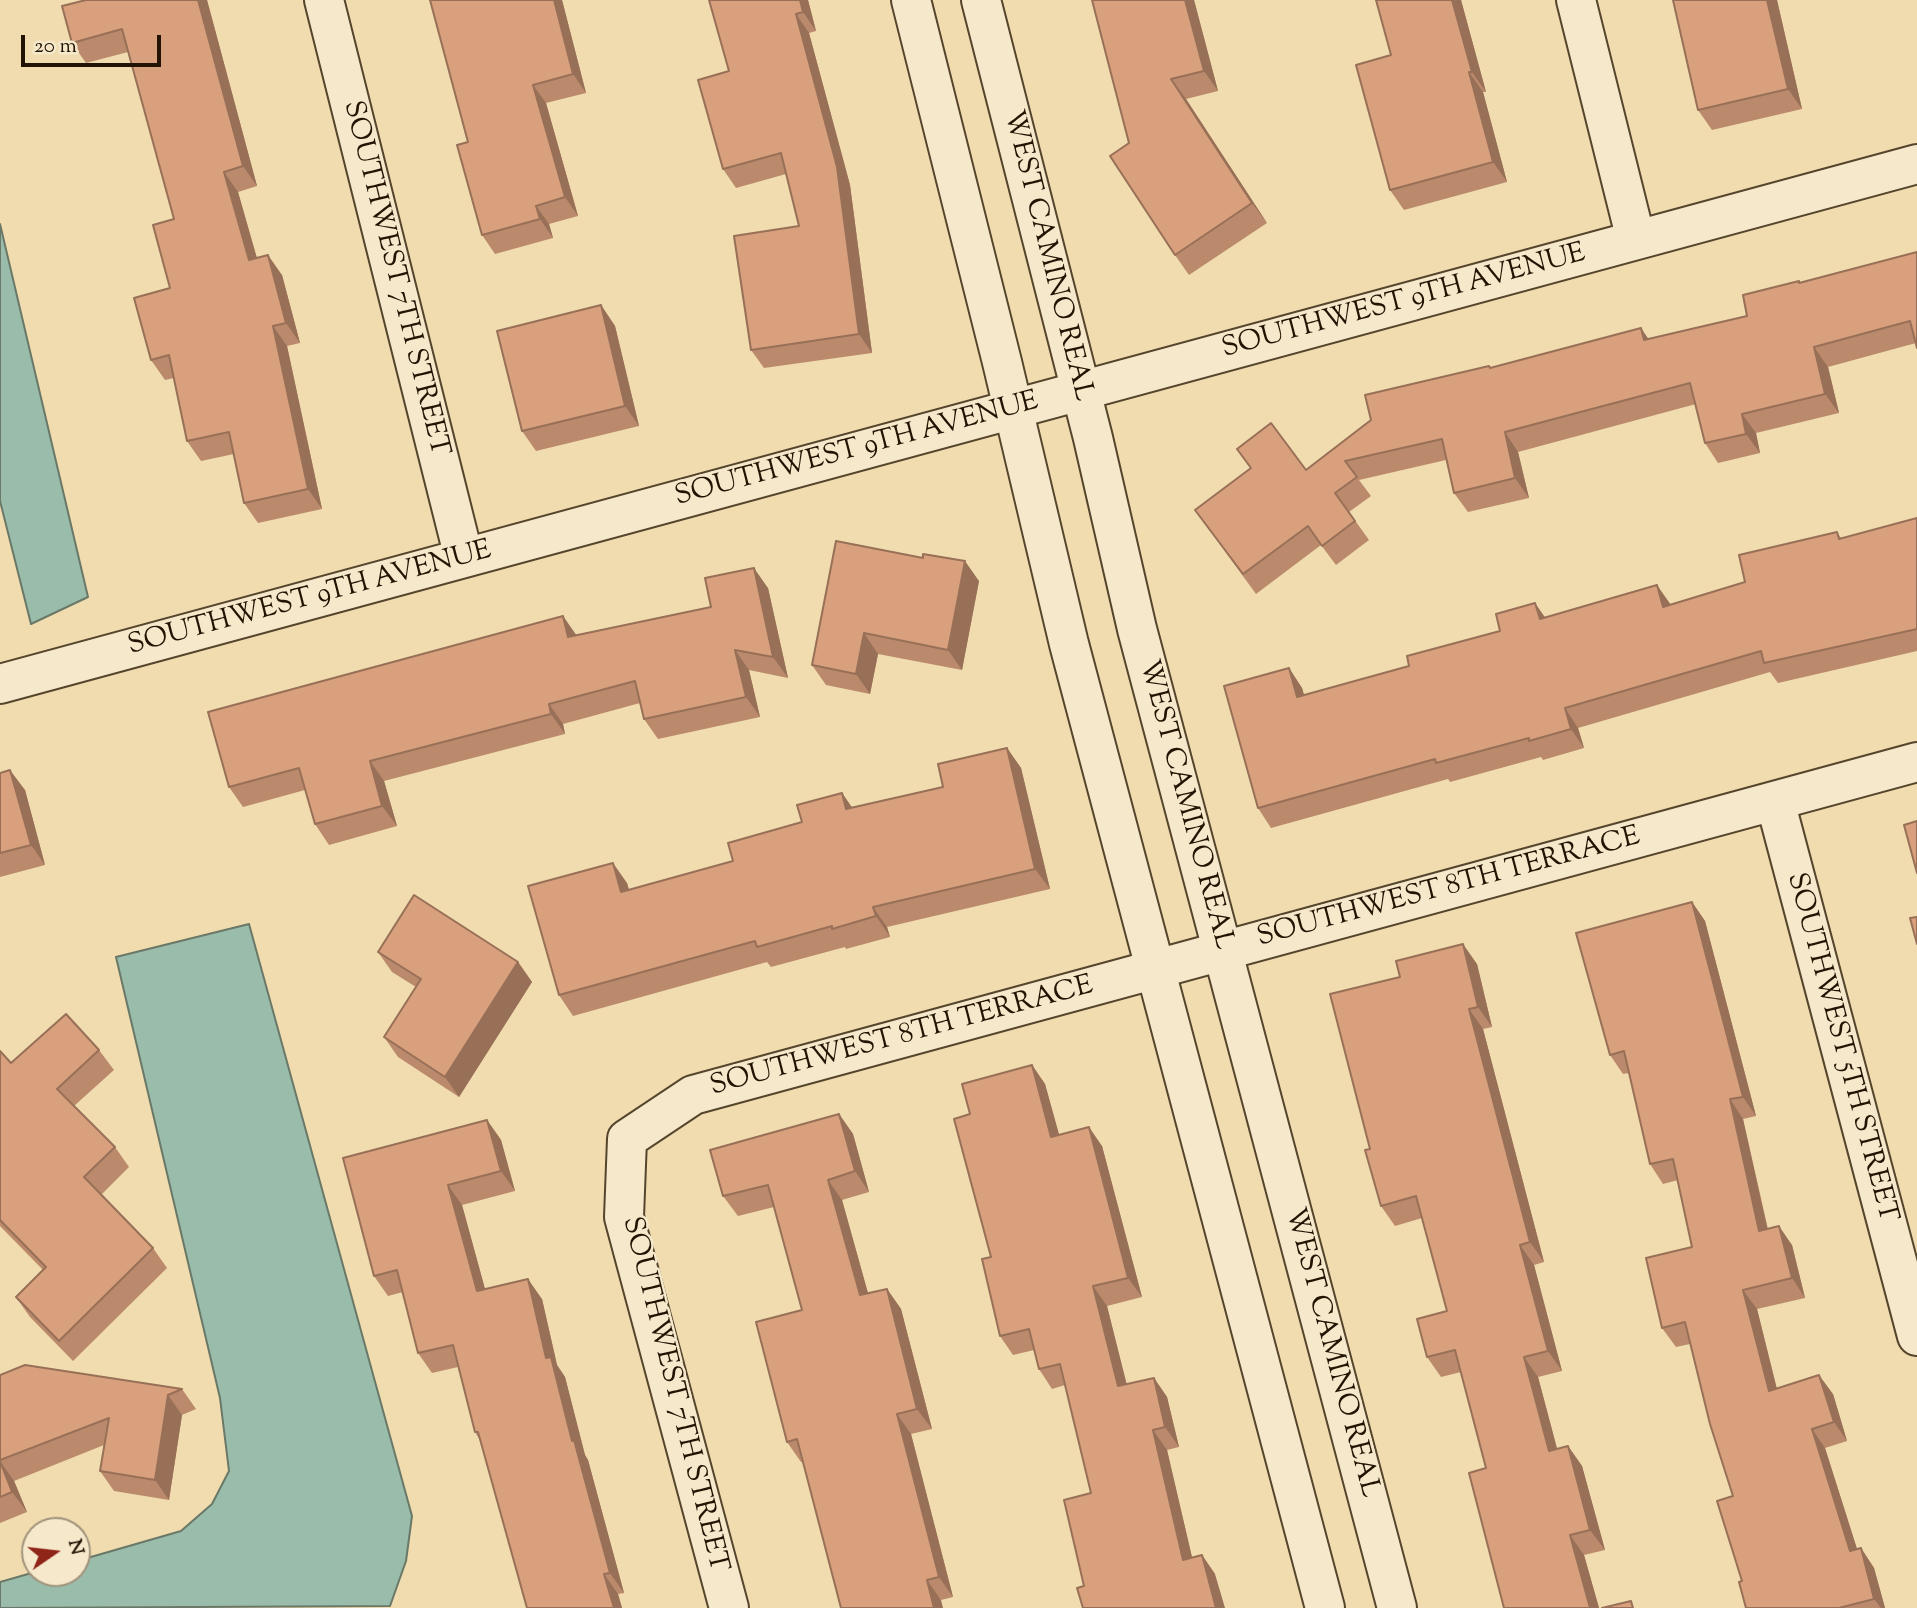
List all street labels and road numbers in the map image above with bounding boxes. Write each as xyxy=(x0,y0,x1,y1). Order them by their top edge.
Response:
street label: SOUTHWEST 7TH STREET xyxy=(334,98,454,460)
street label: WEST CAMINO REAL xyxy=(994,107,1098,405)
street label: SOUTHWEST 9TH AVENUE xyxy=(1219,238,1589,368)
street label: SOUTHWEST 9TH AVENUE xyxy=(672,386,1042,516)
street label: SOUTHWEST 9TH AVENUE xyxy=(125,535,495,665)
street label: WEST CAMINO REAL xyxy=(1129,657,1239,953)
street label: SOUTHWEST 8TH TERRACE xyxy=(1254,822,1644,956)
street label: SOUTHWEST 5TH STREET xyxy=(1777,870,1903,1226)
street label: SOUTHWEST 8TH TERRACE xyxy=(707,971,1097,1105)
street label: WEST CAMINO REAL xyxy=(1275,1205,1385,1501)
street label: SOUTHWEST 7TH STREET xyxy=(613,1214,733,1576)

